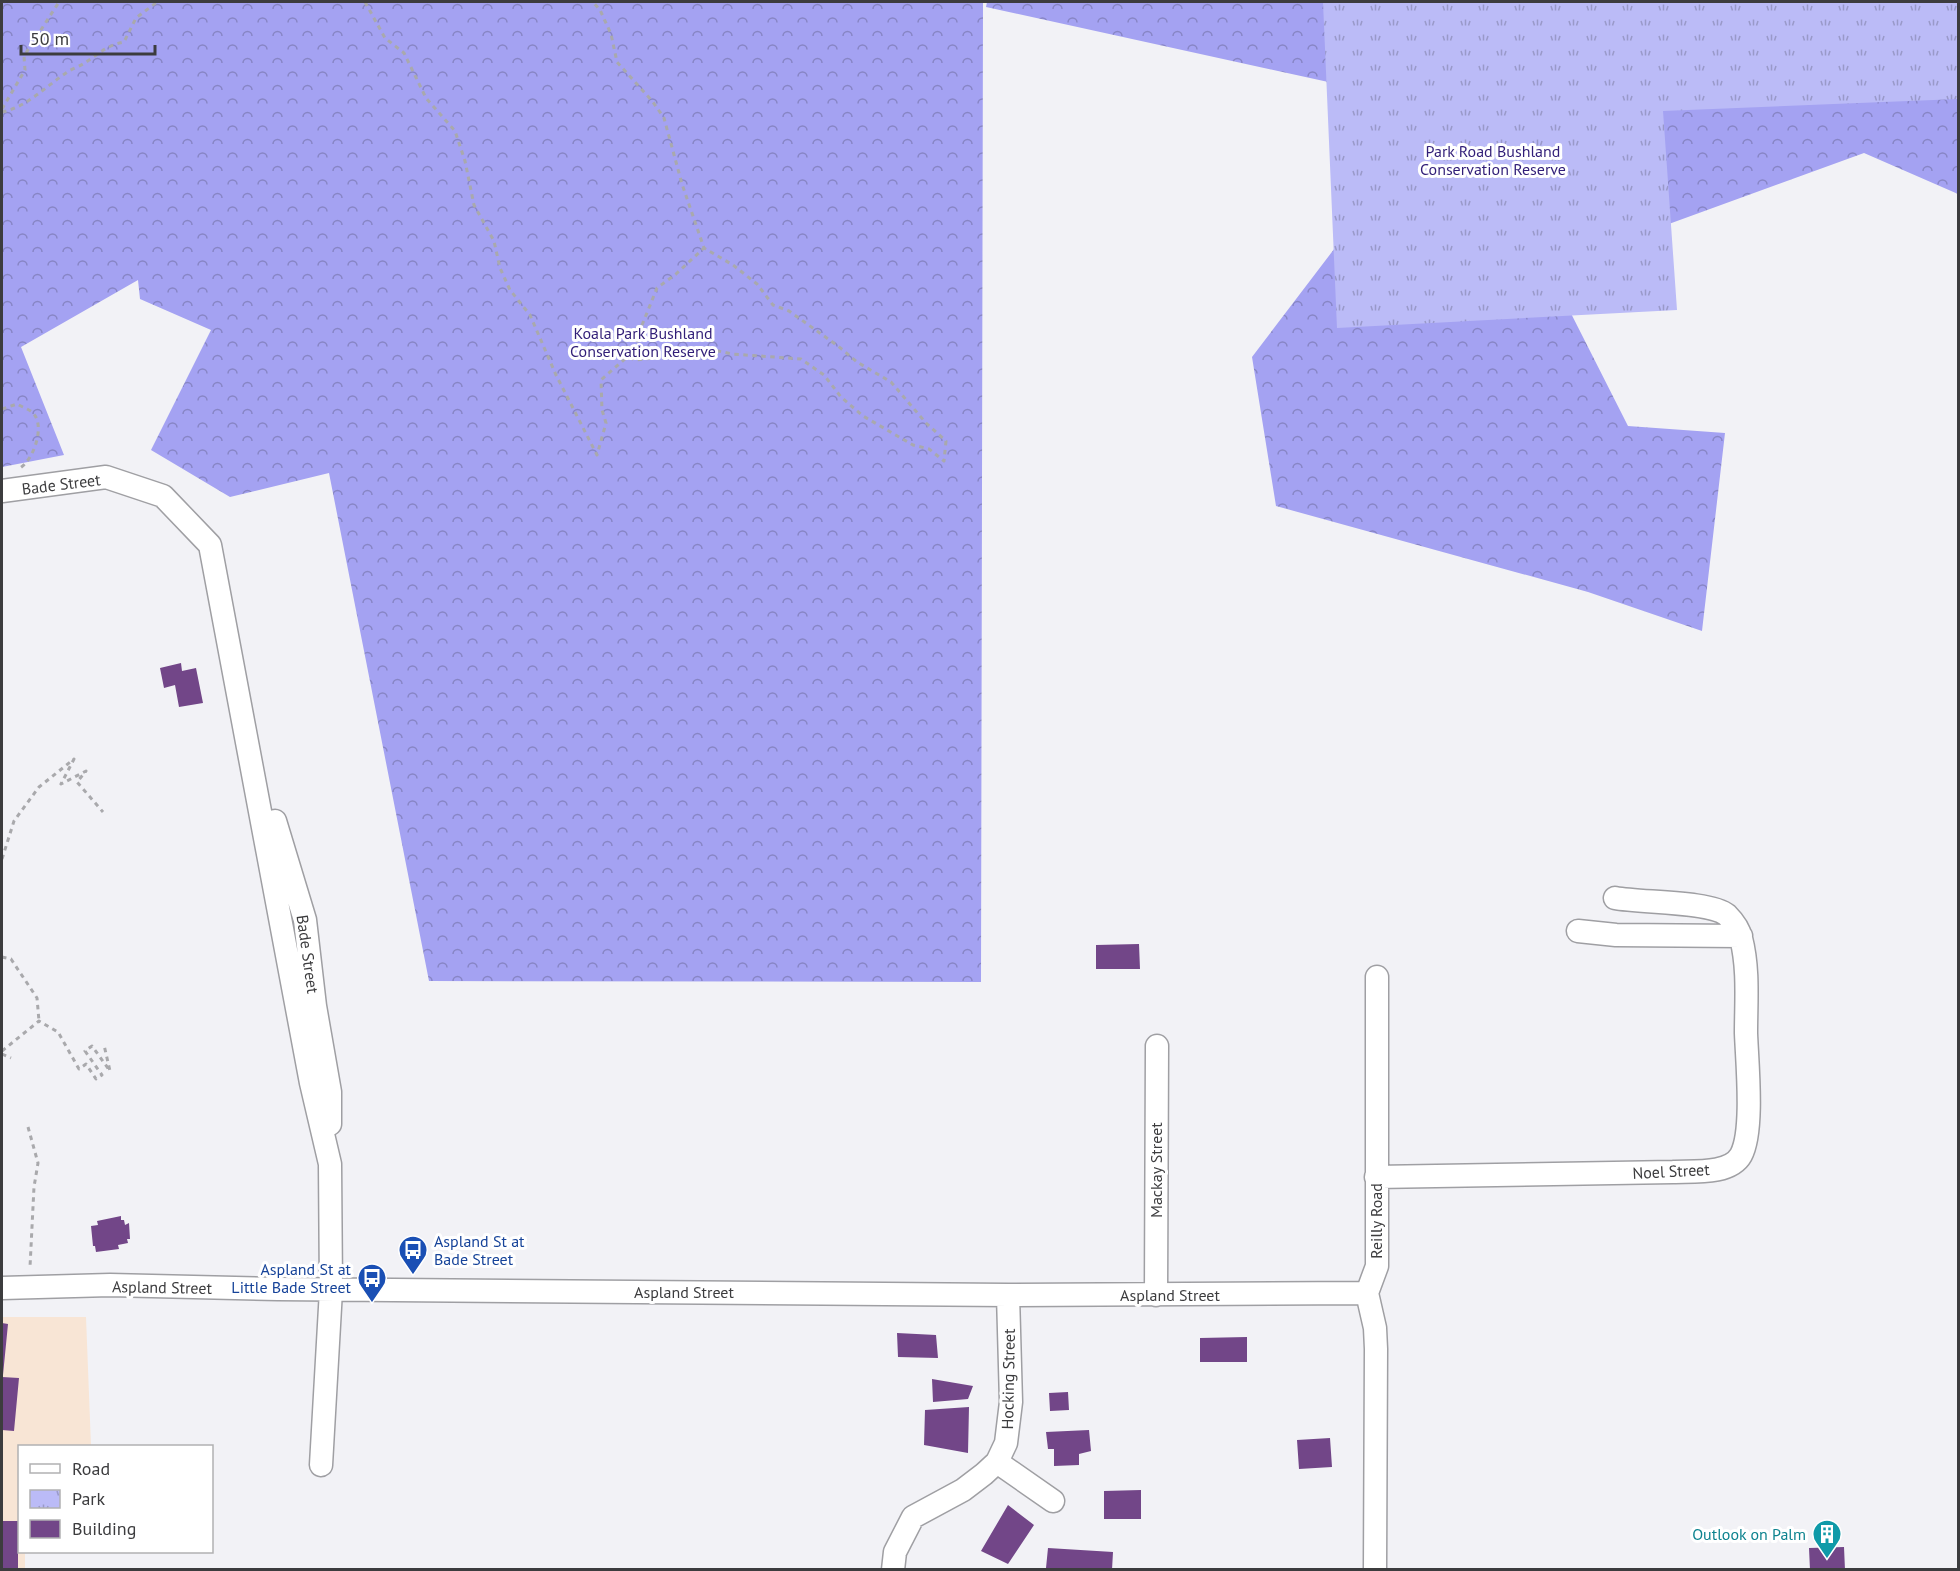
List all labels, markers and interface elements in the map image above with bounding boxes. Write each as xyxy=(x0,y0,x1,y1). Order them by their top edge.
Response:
scale bar xyxy=(21,18,154,56)
text: 50 m xyxy=(30,27,69,50)
park label: Park Road Bushland Conservation Reserve xyxy=(1420,141,1566,179)
park label: Koala Park Bushland Conservation Reserve xyxy=(570,323,716,361)
street label: Bade Street xyxy=(20,469,102,499)
street label: Bade Street xyxy=(293,913,323,995)
street label: Mackay Street xyxy=(1146,1122,1166,1218)
street label: Noel Street xyxy=(1632,1159,1711,1183)
street label: Reilly Road xyxy=(1366,1183,1386,1259)
place label: Aspland St at Bade Street xyxy=(434,1231,525,1269)
bus stop icon: Aspland St at Bade Street xyxy=(397,1234,429,1276)
place label: Aspland St at Little Bade Street xyxy=(231,1259,352,1297)
bus stop icon: Aspland St at Little Bade Street xyxy=(356,1262,388,1304)
street label: Aspland Street xyxy=(112,1276,213,1298)
street label: Aspland Street xyxy=(634,1282,735,1302)
street label: Aspland Street xyxy=(1120,1285,1221,1305)
street label: Hocking Street xyxy=(997,1328,1019,1430)
legend xyxy=(18,1445,213,1553)
text: Road xyxy=(72,1457,110,1480)
text: Park xyxy=(72,1487,105,1510)
text: Building xyxy=(72,1517,136,1540)
building icon: Outlook on Palm xyxy=(1811,1518,1843,1560)
place label: Outlook on Palm xyxy=(1692,1524,1806,1544)

